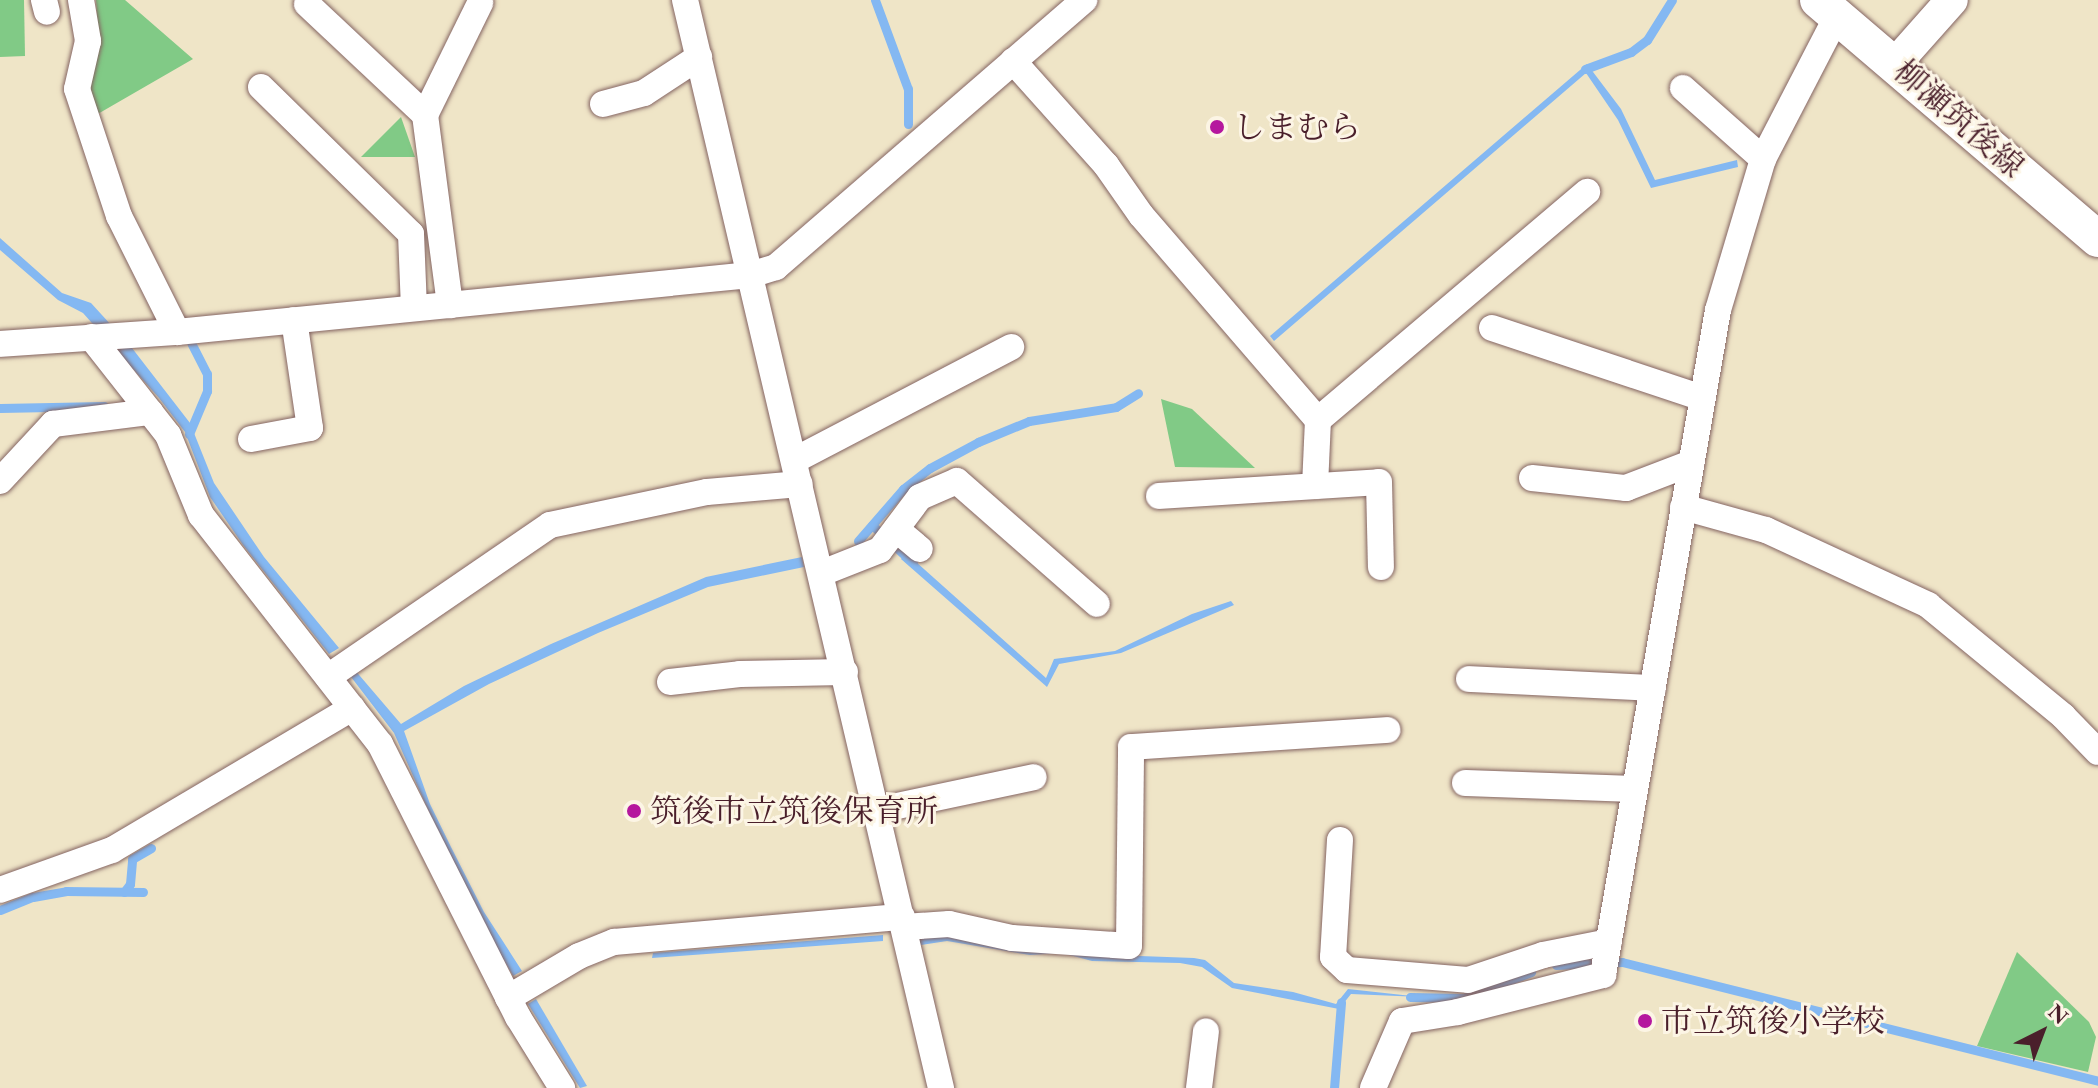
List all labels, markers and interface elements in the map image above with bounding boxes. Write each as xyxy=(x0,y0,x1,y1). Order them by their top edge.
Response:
street label: 柳瀬筑後線 xyxy=(1886,52,2032,186)
place label: しまむら xyxy=(1233,108,1361,146)
marker: しまむら xyxy=(1208,118,1226,136)
place label: 筑後市立筑後保育所 xyxy=(650,792,938,830)
marker: 筑後市立筑後保育所 xyxy=(625,802,643,820)
north arrow xyxy=(2002,992,2082,1072)
text: N xyxy=(2042,997,2075,1031)
place label: 市立筑後小学校 xyxy=(1661,1002,1885,1040)
marker: 市立筑後小学校 xyxy=(1636,1012,1654,1030)

